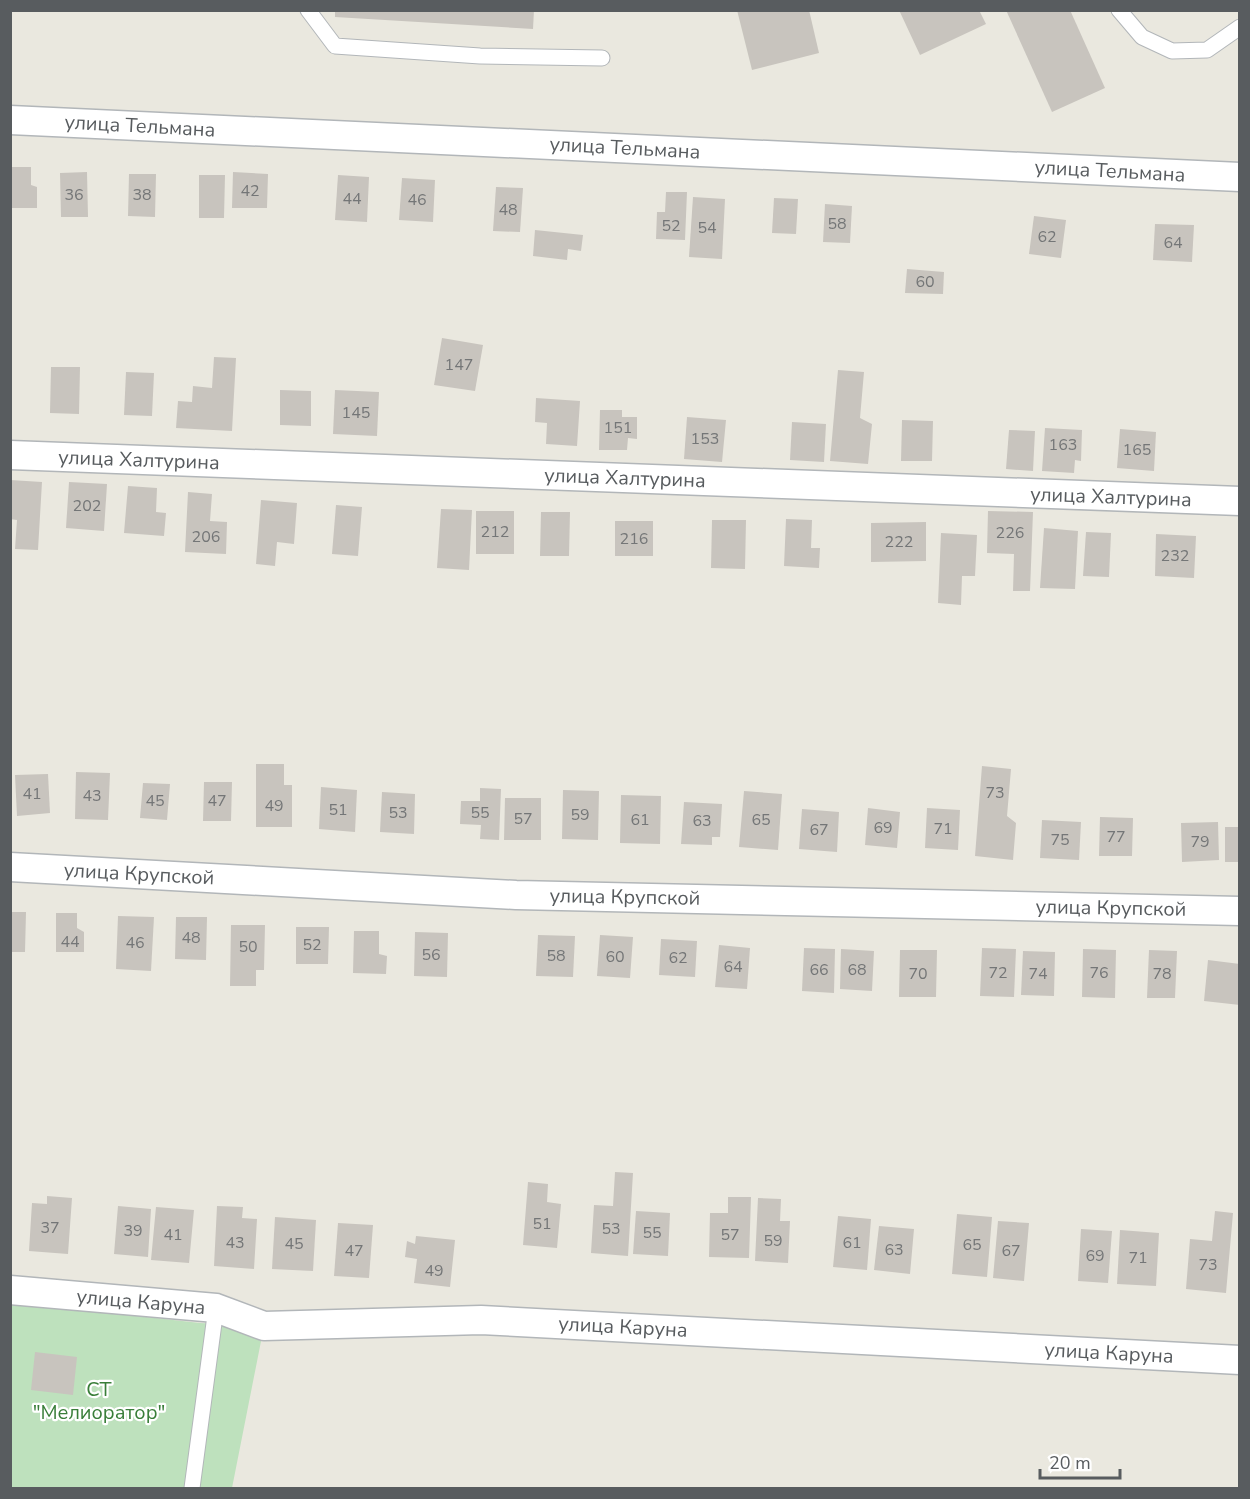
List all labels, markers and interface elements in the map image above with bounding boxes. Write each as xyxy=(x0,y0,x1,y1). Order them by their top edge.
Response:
street label: улица Тельмана xyxy=(64,109,216,143)
street label: улица Тельмана xyxy=(549,131,701,165)
street label: улица Тельмана xyxy=(1034,154,1186,188)
house number: 42 xyxy=(240,180,260,202)
house number: 36 xyxy=(64,184,84,206)
house number: 38 xyxy=(132,184,152,206)
house number: 44 xyxy=(342,188,362,210)
house number: 46 xyxy=(407,189,427,211)
house number: 48 xyxy=(498,199,518,221)
house number: 58 xyxy=(827,213,847,235)
house number: 52 xyxy=(661,215,681,237)
house number: 54 xyxy=(697,217,717,239)
house number: 62 xyxy=(1037,226,1057,248)
house number: 64 xyxy=(1163,232,1183,254)
house number: 60 xyxy=(915,271,935,293)
house number: 147 xyxy=(445,354,473,376)
house number: 145 xyxy=(342,402,370,424)
house number: 151 xyxy=(604,417,632,439)
house number: 153 xyxy=(691,428,719,450)
house number: 163 xyxy=(1049,434,1077,456)
house number: 165 xyxy=(1123,439,1151,461)
street label: улица Халтурина xyxy=(58,444,220,476)
street label: улица Халтурина xyxy=(544,462,706,494)
street label: улица Халтурина xyxy=(1030,481,1192,513)
house number: 202 xyxy=(73,495,101,517)
house number: 212 xyxy=(481,521,509,543)
house number: 226 xyxy=(996,522,1024,544)
house number: 206 xyxy=(192,526,220,548)
house number: 216 xyxy=(620,528,648,550)
house number: 222 xyxy=(885,531,913,553)
house number: 232 xyxy=(1161,545,1189,567)
house number: 73 xyxy=(985,782,1005,804)
house number: 41 xyxy=(22,783,42,805)
house number: 43 xyxy=(82,785,102,807)
house number: 45 xyxy=(145,790,165,812)
house number: 47 xyxy=(207,790,227,812)
house number: 49 xyxy=(264,795,284,817)
house number: 51 xyxy=(328,799,348,821)
house number: 53 xyxy=(388,802,408,824)
house number: 55 xyxy=(470,802,490,824)
house number: 59 xyxy=(570,804,590,826)
house number: 57 xyxy=(513,808,533,830)
house number: 61 xyxy=(630,809,650,831)
house number: 65 xyxy=(751,809,771,831)
house number: 63 xyxy=(692,810,712,832)
house number: 69 xyxy=(873,817,893,839)
house number: 71 xyxy=(933,818,953,840)
house number: 67 xyxy=(809,819,829,841)
house number: 77 xyxy=(1106,826,1126,848)
house number: 75 xyxy=(1050,829,1070,851)
house number: 79 xyxy=(1190,831,1210,853)
street label: улица Крупской xyxy=(63,857,215,891)
street label: улица Крупской xyxy=(549,882,701,912)
street label: улица Крупской xyxy=(1035,893,1187,923)
house number: 48 xyxy=(181,927,201,949)
house number: 44 xyxy=(60,931,80,953)
house number: 46 xyxy=(125,932,145,954)
house number: 52 xyxy=(302,934,322,956)
house number: 50 xyxy=(238,936,258,958)
house number: 56 xyxy=(421,944,441,966)
house number: 58 xyxy=(546,945,566,967)
house number: 60 xyxy=(605,946,625,968)
house number: 62 xyxy=(668,947,688,969)
house number: 64 xyxy=(723,956,743,978)
house number: 66 xyxy=(809,959,829,981)
house number: 68 xyxy=(847,959,867,981)
house number: 72 xyxy=(988,962,1008,984)
house number: 76 xyxy=(1089,962,1109,984)
house number: 70 xyxy=(908,963,928,985)
house number: 74 xyxy=(1028,963,1048,985)
house number: 78 xyxy=(1152,963,1172,985)
house number: 51 xyxy=(532,1213,552,1235)
house number: 37 xyxy=(40,1217,60,1239)
house number: 53 xyxy=(601,1218,621,1240)
house number: 39 xyxy=(123,1220,143,1242)
house number: 55 xyxy=(642,1222,662,1244)
house number: 41 xyxy=(163,1224,183,1246)
house number: 57 xyxy=(720,1224,740,1246)
house number: 59 xyxy=(763,1230,783,1252)
house number: 43 xyxy=(225,1232,245,1254)
house number: 61 xyxy=(842,1232,862,1254)
house number: 45 xyxy=(284,1233,304,1255)
house number: 65 xyxy=(962,1234,982,1256)
house number: 63 xyxy=(884,1239,904,1261)
house number: 47 xyxy=(344,1240,364,1262)
house number: 67 xyxy=(1001,1240,1021,1262)
house number: 69 xyxy=(1085,1245,1105,1267)
house number: 71 xyxy=(1128,1247,1148,1269)
house number: 73 xyxy=(1198,1254,1218,1276)
house number: 49 xyxy=(424,1260,444,1282)
street label: улица Каруна xyxy=(75,1283,207,1321)
street label: улица Каруна xyxy=(558,1310,688,1344)
street label: улица Каруна xyxy=(1044,1336,1174,1370)
park label: СТ "Мелиоратор" xyxy=(33,1376,165,1426)
scale bar xyxy=(1040,1442,1120,1480)
text: 20 m xyxy=(1049,1451,1091,1475)

